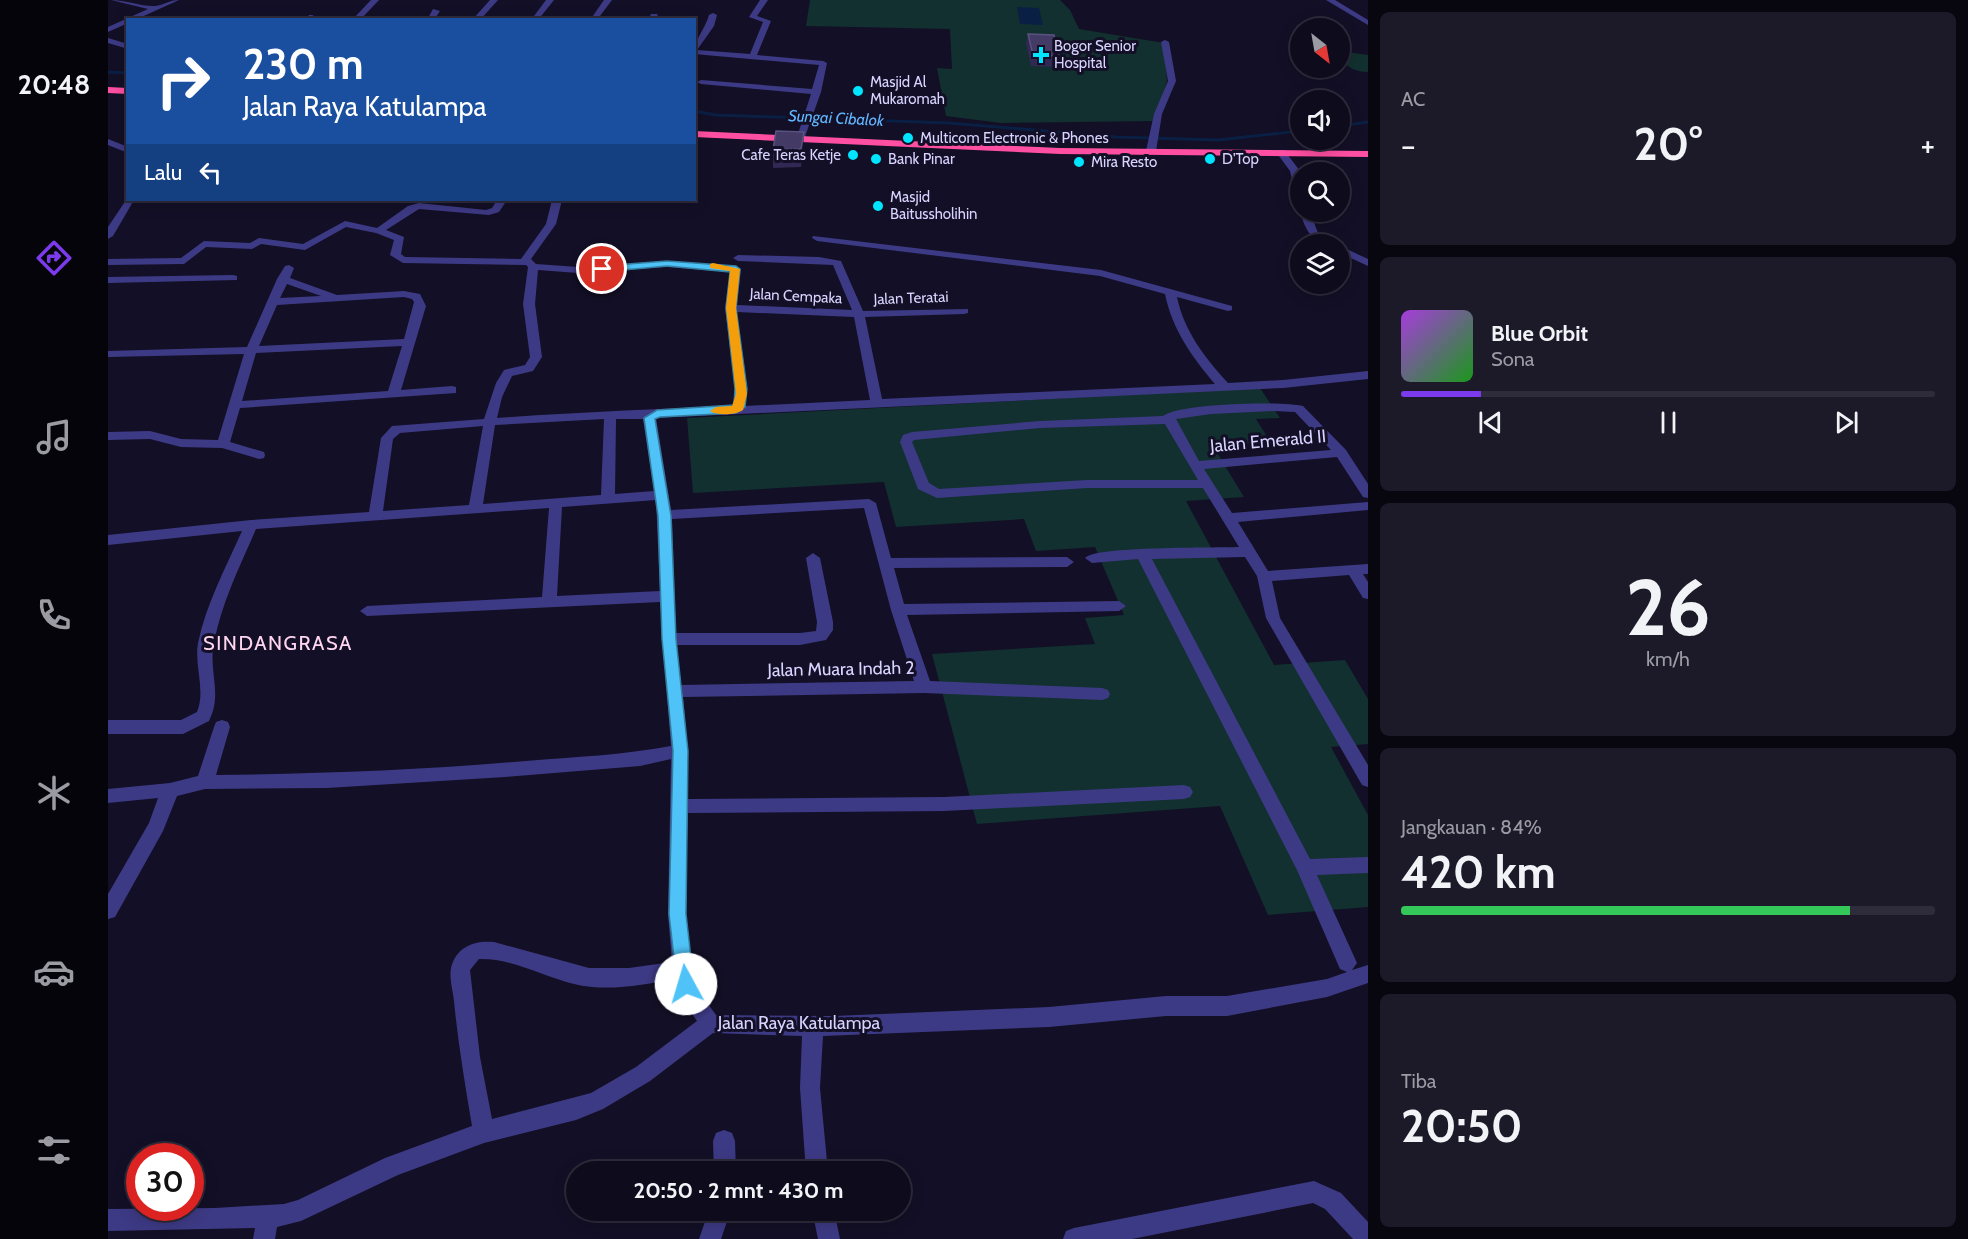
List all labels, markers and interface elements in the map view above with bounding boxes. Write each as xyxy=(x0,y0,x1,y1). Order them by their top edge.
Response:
north arrow xyxy=(1290,18,1350,78)
map controls xyxy=(1290,18,1350,294)
place label: Bogor Senior Hospital xyxy=(1054,37,1136,72)
text: 230 m xyxy=(243,38,363,90)
icon: right xyxy=(144,42,222,120)
marker: Bogor Senior Hospital xyxy=(1032,46,1050,64)
text: 20:48 xyxy=(18,68,90,101)
place label: Masjid Al Mukaromah xyxy=(870,73,945,108)
marker: Masjid Al Mukaromah xyxy=(851,84,865,98)
text: AC xyxy=(1401,87,1425,111)
text: Jalan Raya Katulampa xyxy=(243,90,486,123)
button: sound xyxy=(1290,90,1350,150)
water label: Sungai Cibalok xyxy=(788,106,885,130)
text: 20° xyxy=(1634,117,1702,171)
text: − xyxy=(1401,125,1416,165)
text: + xyxy=(1920,125,1935,165)
place label: Multicom Electronic & Phones xyxy=(920,129,1109,147)
marker: Multicom Electronic & Phones xyxy=(901,131,915,145)
place label: Cafe Teras Ketje xyxy=(741,146,841,164)
marker: Cafe Teras Ketje xyxy=(846,148,860,162)
place label: Bank Pinar xyxy=(888,150,955,168)
place label: D'Top xyxy=(1222,150,1259,168)
marker: Bank Pinar xyxy=(869,152,883,166)
marker: D'Top xyxy=(1203,152,1217,166)
place label: Mira Resto xyxy=(1091,153,1157,171)
marker: Mira Resto xyxy=(1072,155,1086,169)
icon: left xyxy=(194,156,227,189)
text: Lalu xyxy=(144,159,182,186)
button: search xyxy=(1290,162,1350,222)
place label: Masjid Baitussholihin xyxy=(890,188,977,223)
marker: Masjid Baitussholihin xyxy=(871,199,885,213)
button: layers xyxy=(1290,234,1350,294)
icon: directions xyxy=(33,237,75,279)
pin xyxy=(576,243,627,294)
icon: arrive xyxy=(585,252,618,285)
street label: Jalan Cempaka xyxy=(748,285,844,307)
street label: Jalan Teratai xyxy=(872,288,949,308)
text: Blue Orbit xyxy=(1491,320,1588,347)
text: Sona xyxy=(1491,347,1534,371)
icon: previous xyxy=(1474,406,1507,439)
icon: pause xyxy=(1652,406,1685,439)
icon: next xyxy=(1830,406,1863,439)
icon: music xyxy=(33,416,75,458)
street label: Jalan Emerald II xyxy=(1208,425,1327,457)
text: 26 xyxy=(1625,560,1711,655)
icon: phone xyxy=(33,594,75,636)
district label: SINDANGRASA xyxy=(203,631,353,655)
text: km/h xyxy=(1646,647,1690,671)
street label: Jalan Muara Indah 2 xyxy=(766,657,915,681)
icon: climate xyxy=(33,772,75,814)
text: Jangkauan · 84% xyxy=(1401,815,1542,839)
text: 420 km xyxy=(1401,845,1556,899)
icon: car xyxy=(33,951,75,993)
position arrow xyxy=(654,952,718,1016)
street label: Jalan Raya Katulampa xyxy=(717,1012,880,1034)
text: Tiba xyxy=(1401,1069,1436,1093)
text: 20:50 xyxy=(1401,1099,1523,1153)
icon: filters xyxy=(33,1129,75,1171)
speed limit sign: 30 xyxy=(126,1143,204,1221)
text: 20:50 · 2 mnt · 430 m xyxy=(634,1177,843,1204)

